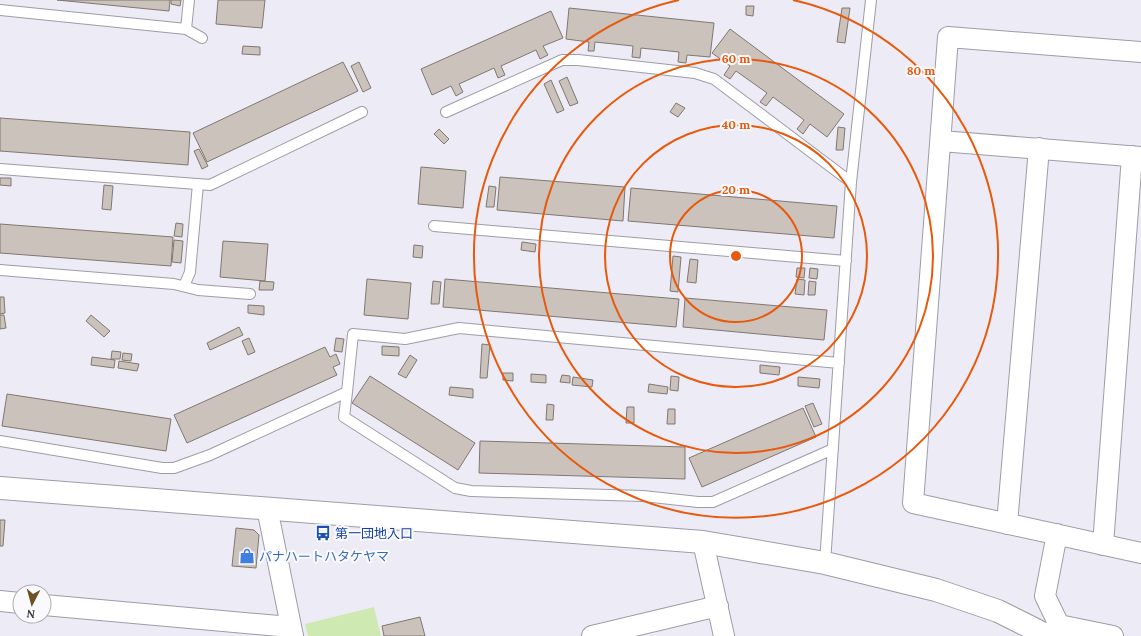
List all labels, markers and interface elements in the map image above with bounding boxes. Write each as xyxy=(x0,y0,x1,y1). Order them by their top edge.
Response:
text: 60 m xyxy=(722,51,750,66)
text: 80 m xyxy=(907,63,935,78)
text: 40 m xyxy=(722,117,750,132)
text: 20 m xyxy=(722,182,750,197)
centre of rings xyxy=(729,249,743,263)
bus stop icon: 第一団地入口 xyxy=(314,524,332,542)
place label: 第一団地入口 xyxy=(335,525,413,542)
shop icon: パナハートハタケヤマ xyxy=(238,547,256,565)
place label: パナハートハタケヤマ xyxy=(259,548,389,565)
north arrow xyxy=(12,584,52,624)
text: N xyxy=(26,606,36,621)

